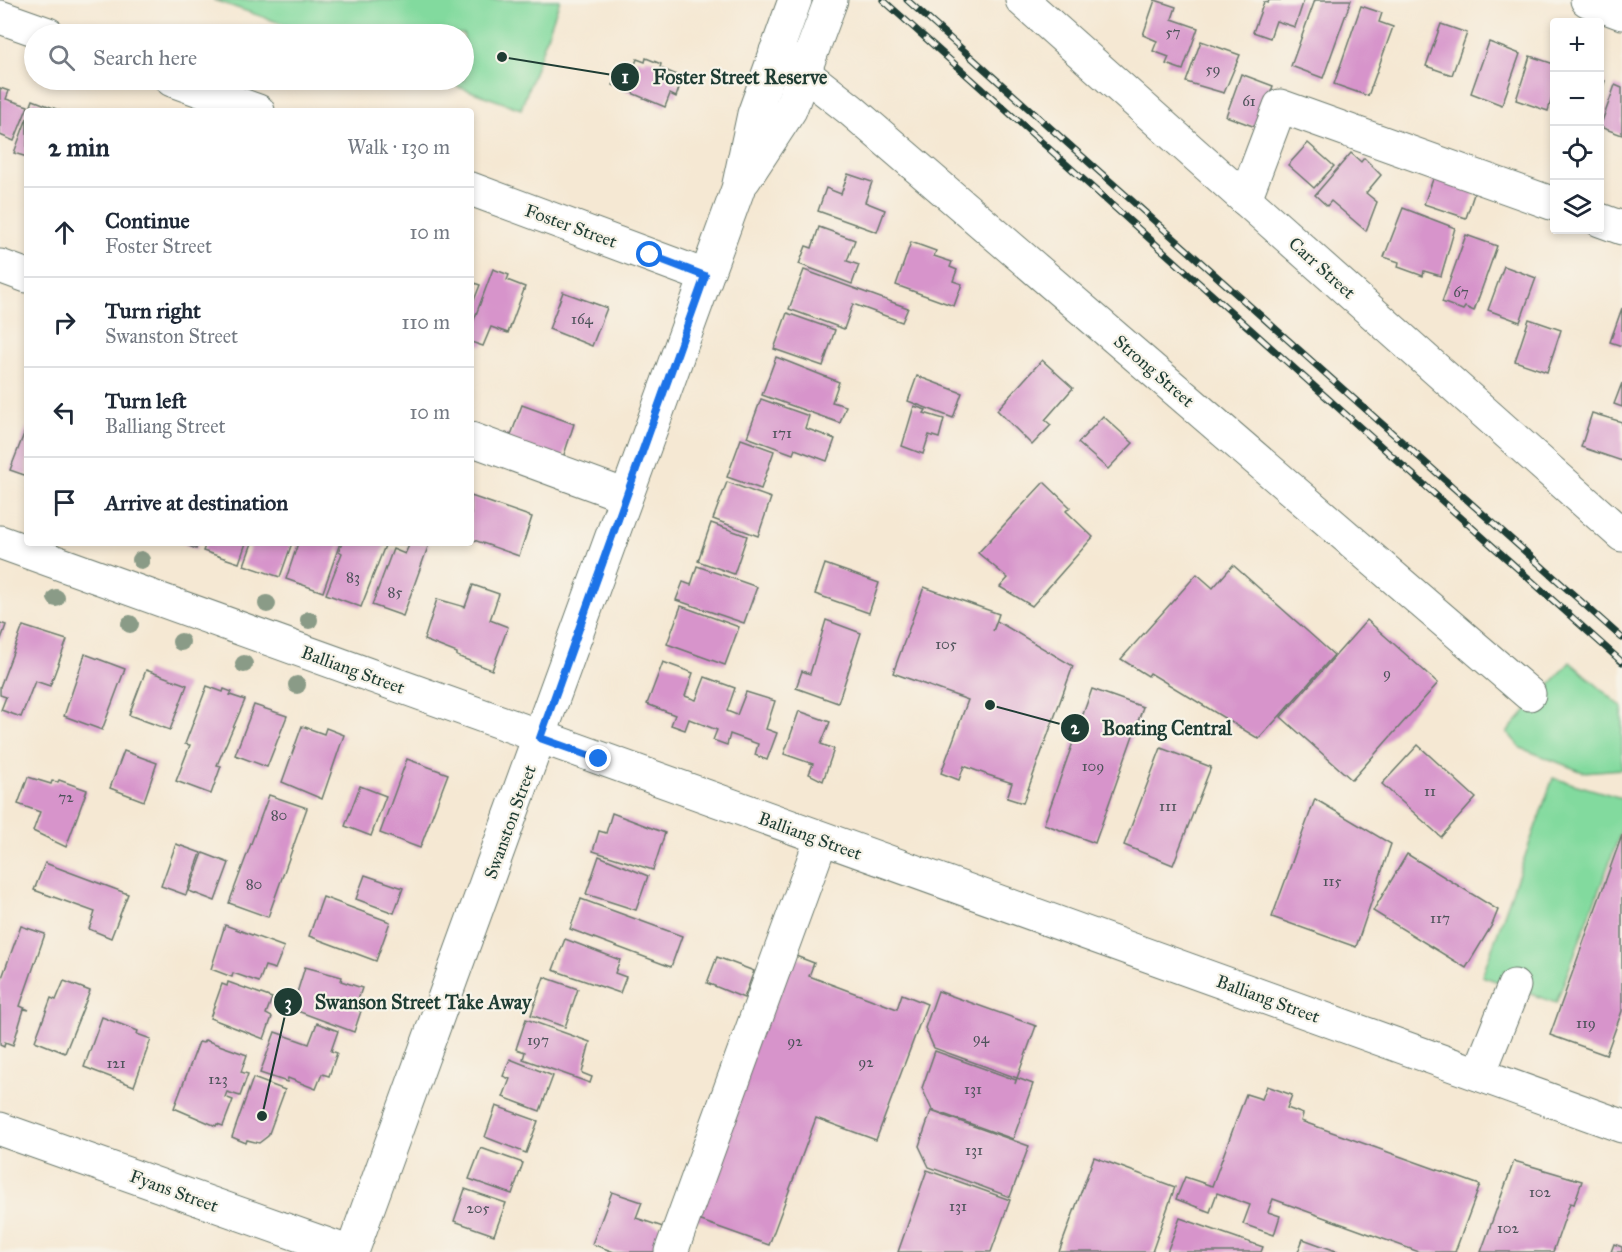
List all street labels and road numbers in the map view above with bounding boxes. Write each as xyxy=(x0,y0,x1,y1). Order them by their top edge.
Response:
street label: Foster Street xyxy=(522,199,621,253)
street label: Carr Street xyxy=(1284,232,1360,304)
street label: Strong Street xyxy=(1109,330,1199,413)
street label: Balliang Street xyxy=(298,641,408,700)
street label: Swanston Street xyxy=(479,761,541,882)
street label: Balliang Street xyxy=(755,807,865,866)
street label: Balliang Street xyxy=(1213,970,1323,1029)
street label: Fyans Street xyxy=(127,1165,222,1217)

